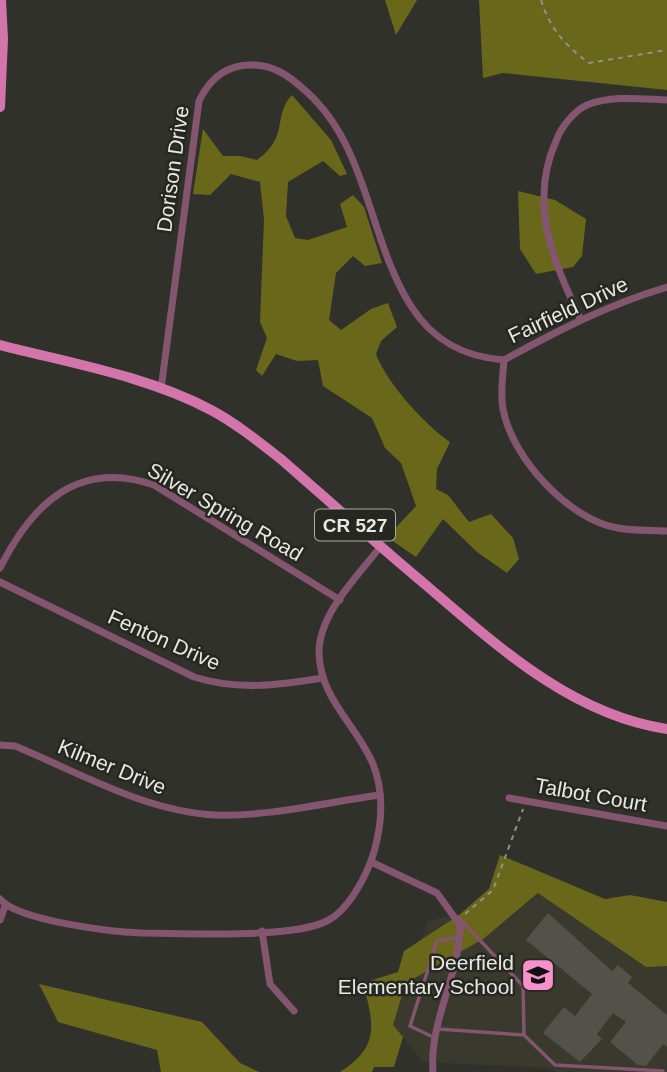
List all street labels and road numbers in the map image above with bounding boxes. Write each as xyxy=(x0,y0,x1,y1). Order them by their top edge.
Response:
street label: Dorison Drive xyxy=(152,104,193,234)
street label: Fairfield Drive xyxy=(504,272,631,347)
street label: Silver Spring Road xyxy=(144,458,307,565)
road number: CR 527 xyxy=(315,510,395,540)
street label: Fenton Drive xyxy=(105,605,224,674)
street label: Kilmer Drive xyxy=(55,734,170,799)
street label: Talbot Court xyxy=(533,773,649,816)

